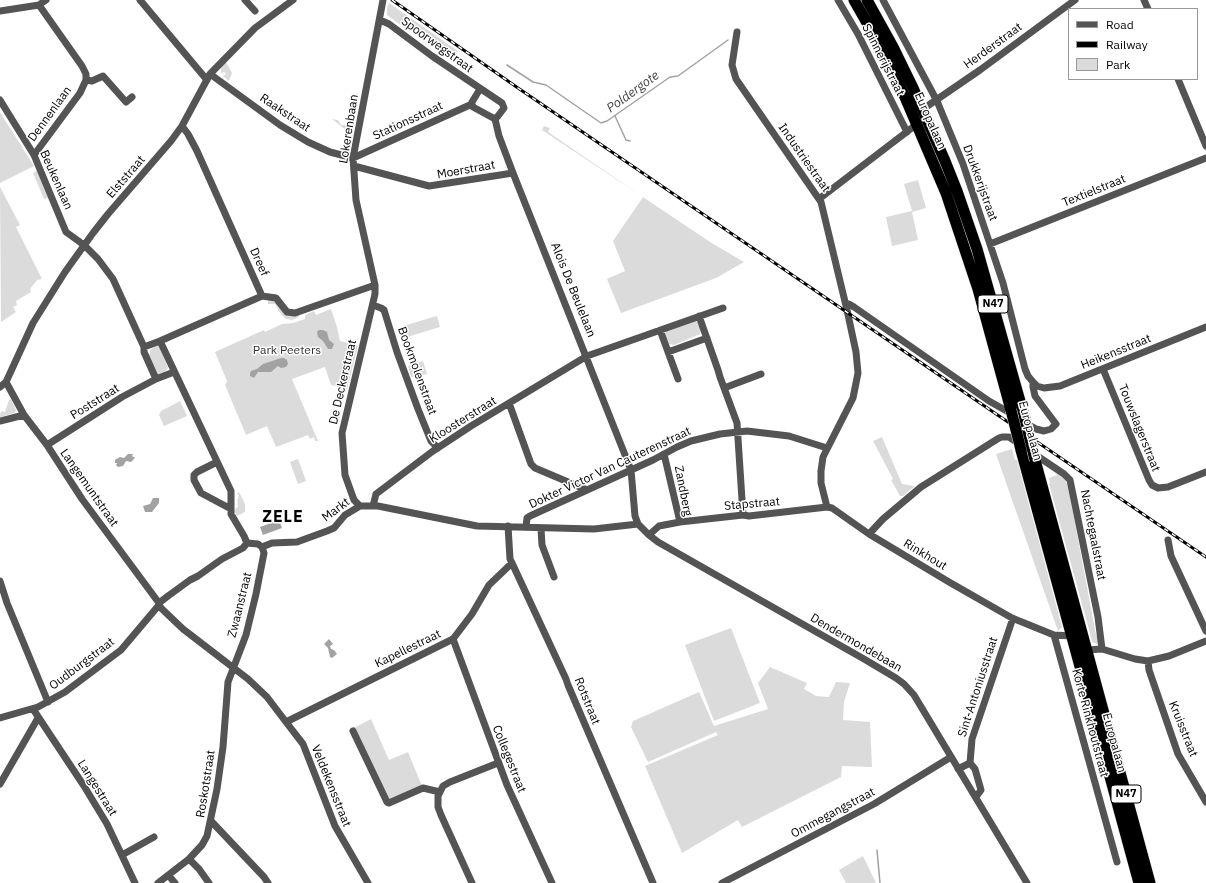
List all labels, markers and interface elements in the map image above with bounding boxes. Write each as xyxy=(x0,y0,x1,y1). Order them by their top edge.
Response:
legend xyxy=(1068,8,1198,80)
street label: Spoorwegstraat xyxy=(398,14,476,76)
text: Road xyxy=(1106,17,1134,32)
street label: Herderstraat xyxy=(961,20,1025,72)
street label: Spinnerijstraat xyxy=(859,22,907,98)
text: Railway xyxy=(1106,37,1148,52)
text: Park xyxy=(1106,57,1130,72)
water label: Poldergote xyxy=(604,68,662,116)
street label: Dennenlaan xyxy=(25,84,75,144)
street label: Europalaan xyxy=(911,90,949,152)
street label: Raakstraat xyxy=(257,91,313,135)
street label: Lokerenbaan xyxy=(336,93,362,165)
street label: Stationsstraat xyxy=(371,99,445,143)
street label: Industriestraat xyxy=(775,121,833,195)
street label: Drukkerijstraat xyxy=(960,143,1000,223)
street label: Beukenlaan xyxy=(36,148,76,212)
street label: Elststraat xyxy=(104,153,148,201)
street label: Moerstraat xyxy=(436,158,496,182)
street label: Textielstraat xyxy=(1060,172,1128,210)
street label: Alois De Beulelaan xyxy=(547,241,599,339)
street label: Dreef xyxy=(246,246,272,278)
road number: N47 xyxy=(978,295,1008,313)
street label: Bookmolenstraat xyxy=(394,325,440,417)
street label: Heikensstraat xyxy=(1079,331,1153,373)
street label: De Deckerstraat xyxy=(326,338,360,426)
park label: Park Peeters xyxy=(253,344,321,358)
street label: Poststraat xyxy=(68,381,122,423)
street label: Touwslagerstraat xyxy=(1115,382,1163,474)
street label: Kloosterstraat xyxy=(427,394,499,446)
street label: Europalaan xyxy=(1015,400,1045,462)
street label: Dokter Victor Van Cauterenstraat xyxy=(527,424,693,512)
street label: Langemuntstraat xyxy=(57,446,121,530)
street label: Zandberg xyxy=(671,465,695,517)
street label: Nachtegaalstraat xyxy=(1077,488,1109,582)
street label: Stapstraat xyxy=(724,494,780,514)
street label: Markt xyxy=(319,495,353,525)
district label: ZELE xyxy=(262,507,304,527)
street label: Rinkhout xyxy=(901,536,949,574)
street label: Zwaanstraat xyxy=(225,571,255,639)
street label: Dendermondebaan xyxy=(808,611,904,675)
street label: Kapellestraat xyxy=(373,627,443,671)
street label: Oudburgstraat xyxy=(47,635,117,693)
street label: Sint-Antoniusstraat xyxy=(955,635,1001,739)
street label: Korte Rinkhoutstraat xyxy=(1069,667,1111,779)
street label: Rotstraat xyxy=(571,675,603,727)
street label: Kruisstraat xyxy=(1165,699,1201,759)
street label: Europalaan xyxy=(1099,712,1129,774)
street label: Collegestraat xyxy=(489,723,529,795)
street label: Veldekensstraat xyxy=(308,743,354,829)
street label: Roskotstraat xyxy=(194,749,218,819)
street label: Langestraat xyxy=(74,757,120,819)
street label: Ommegangstraat xyxy=(788,785,878,841)
road number: N47 xyxy=(1111,785,1141,803)

